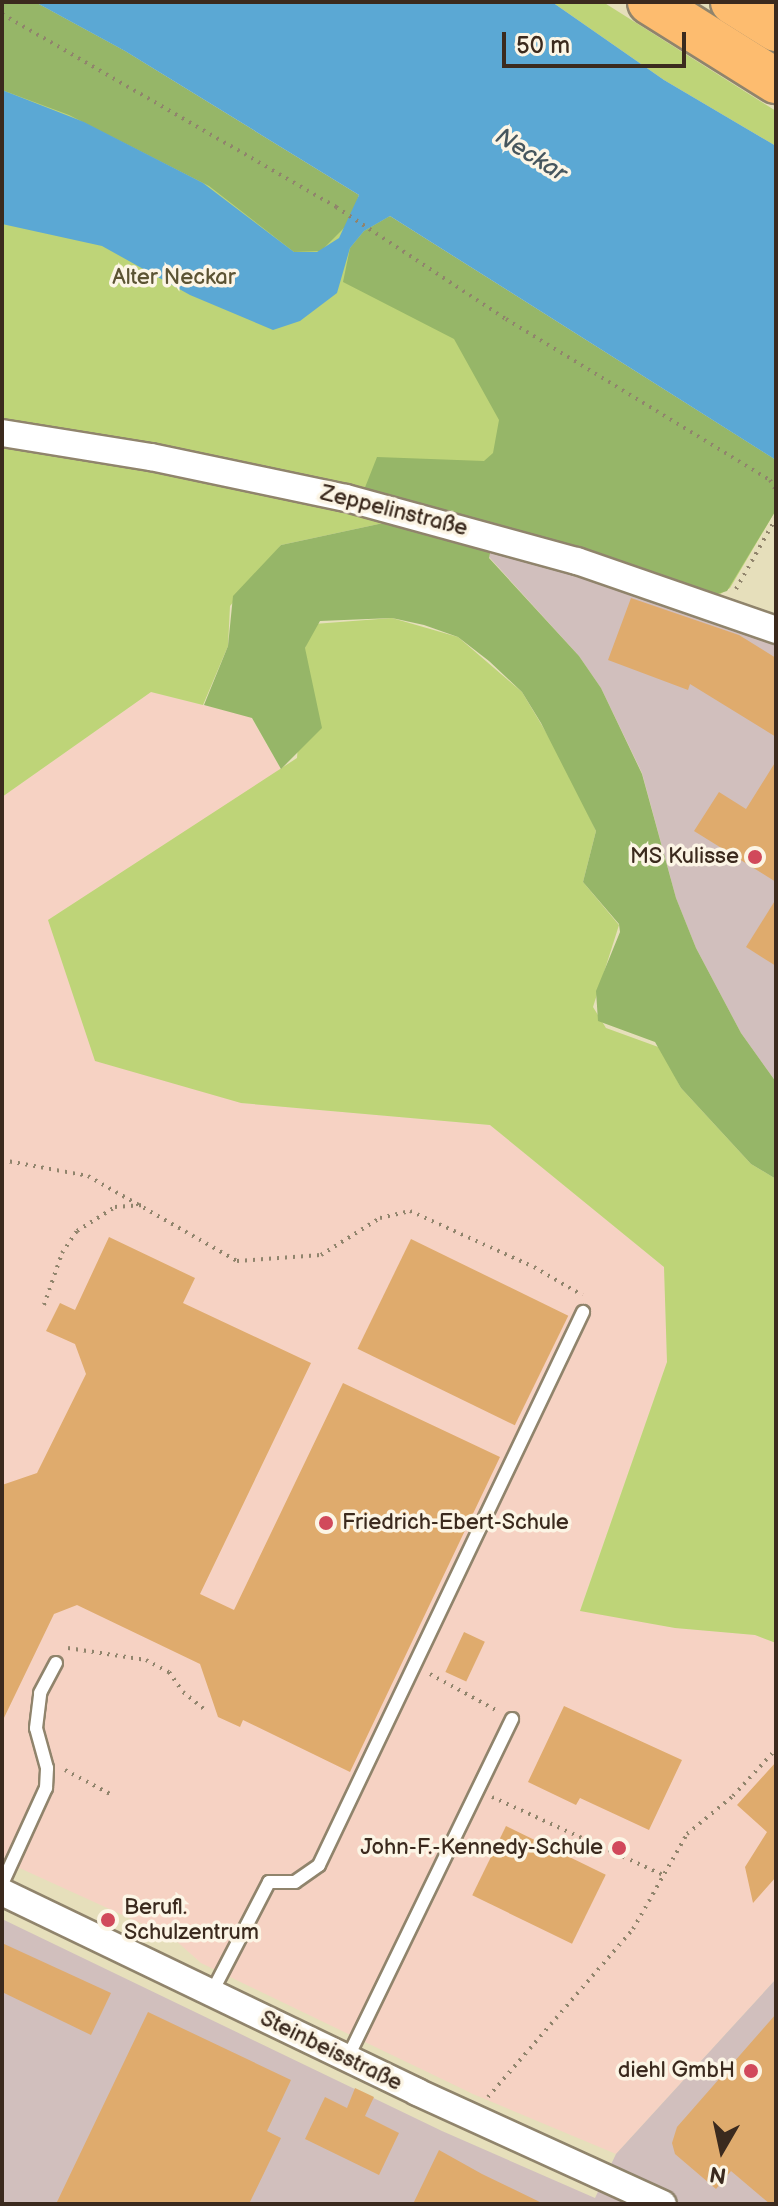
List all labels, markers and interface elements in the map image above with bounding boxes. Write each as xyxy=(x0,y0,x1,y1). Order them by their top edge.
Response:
scale bar xyxy=(506,16,690,66)
text: 50 m xyxy=(516,31,570,60)
water label: Neckar xyxy=(490,122,572,188)
park label: Alter Neckar xyxy=(112,265,236,291)
street label: Zeppelinstraße xyxy=(318,480,470,542)
place label: MS Kulisse xyxy=(630,844,739,870)
marker: MS Kulisse xyxy=(746,848,764,866)
place label: Friedrich-Ebert-Schule xyxy=(342,1510,569,1536)
marker: Friedrich-Ebert-Schule xyxy=(317,1514,335,1532)
place label: John-F.-Kennedy-Schule xyxy=(361,1835,603,1861)
marker: John-F.-Kennedy-Schule xyxy=(610,1839,628,1857)
place label: Berufl. Schulzentrum xyxy=(124,1894,259,1946)
marker: Berufl. Schulzentrum xyxy=(99,1911,117,1929)
street label: Steinbeisstraße xyxy=(256,2005,406,2097)
place label: diehl GmbH xyxy=(618,2058,735,2084)
marker: diehl GmbH xyxy=(742,2062,760,2080)
north arrow xyxy=(682,2110,762,2190)
text: N xyxy=(708,2160,728,2189)

